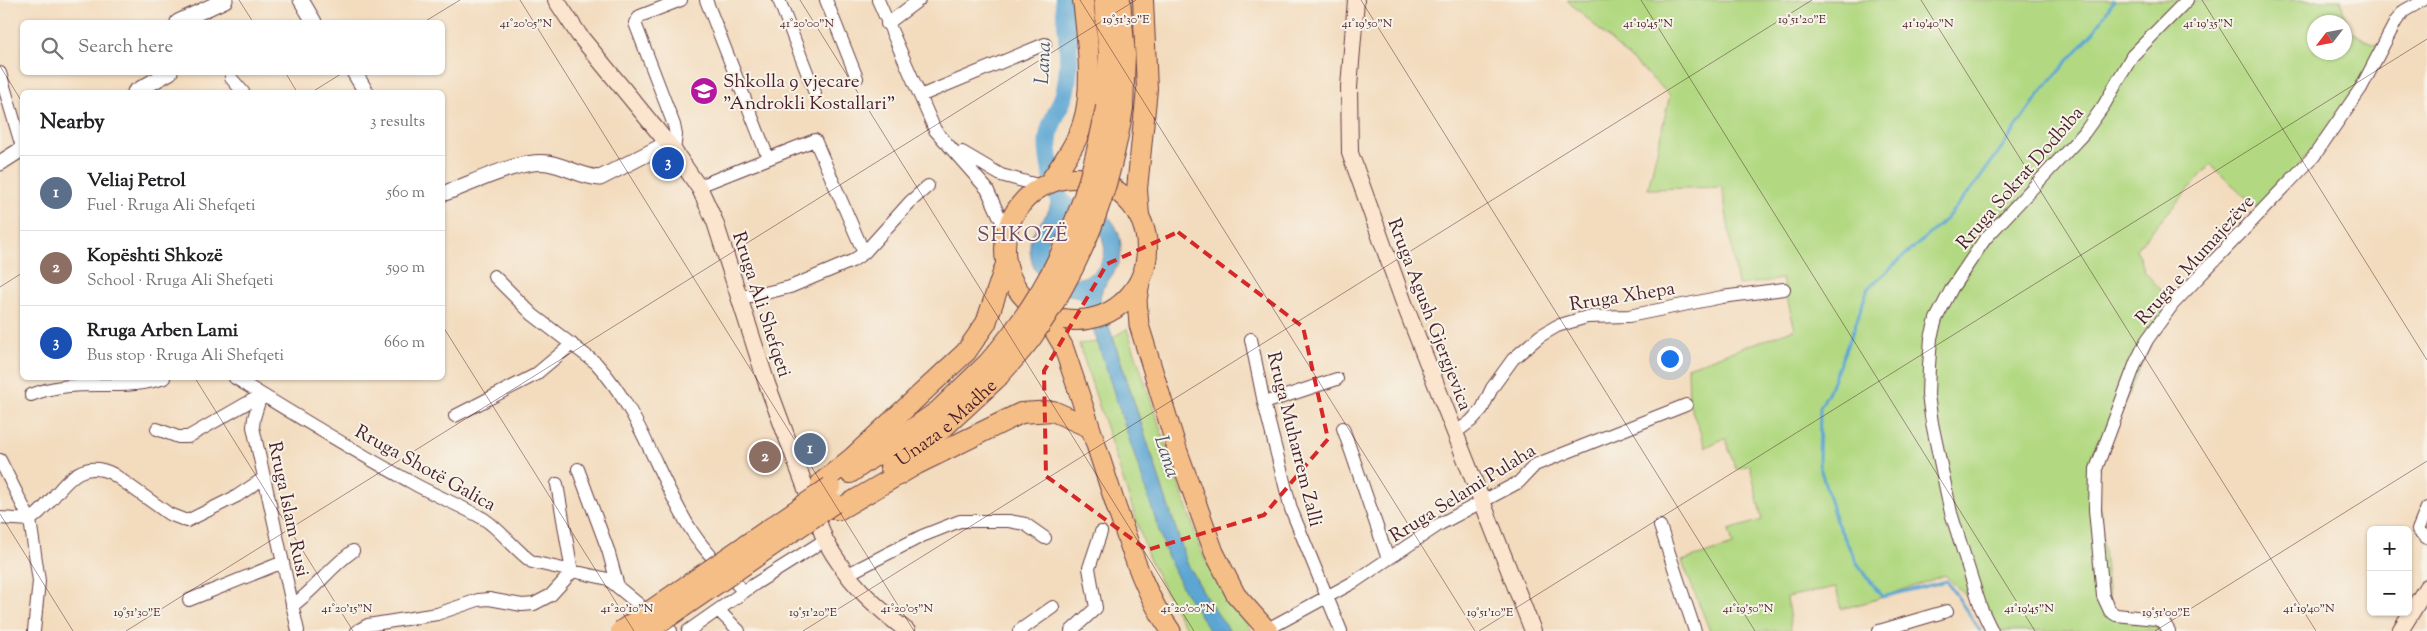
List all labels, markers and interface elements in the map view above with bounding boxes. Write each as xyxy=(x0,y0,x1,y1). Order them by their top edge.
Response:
text: 19°51'30"E xyxy=(1102,11,1150,29)
text: 19°51'20"E xyxy=(1778,11,1827,29)
text: 41°20'05"N xyxy=(500,15,553,33)
text: 41°20'00"N xyxy=(780,15,835,33)
text: 41°19'50"N xyxy=(1342,15,1393,33)
text: 41°19'45"N xyxy=(1623,15,1673,33)
text: 41°19'40"N xyxy=(1902,15,1954,33)
text: 41°19'35"N xyxy=(2183,15,2233,33)
north arrow xyxy=(2307,15,2352,60)
search box xyxy=(20,20,445,75)
icon: search xyxy=(38,34,66,62)
text: Search here xyxy=(78,34,173,61)
water label: Lana xyxy=(1029,41,1060,85)
place label: Shkolla 9 vjecare "Androkli Kostallari" xyxy=(723,69,895,118)
school or university icon: Shkolla 9 vjecare "Androkli Kostallari" xyxy=(689,76,719,106)
street label: Rruga Sokrat Dodbiba xyxy=(1951,101,2091,256)
text: Nearby xyxy=(40,108,105,138)
text: 3 results xyxy=(370,111,425,134)
pin: 3 xyxy=(652,144,684,182)
text: Veliaj Petrol xyxy=(87,168,186,195)
text: 1 xyxy=(53,182,59,205)
text: 560 m xyxy=(386,182,425,205)
street label: Rruga e Mumajezëve xyxy=(2130,190,2262,332)
text: Fuel · Rruga Ali Shefqeti xyxy=(87,195,256,218)
street label: Rruga Agush Gjergjevica xyxy=(1380,215,1478,415)
district label: SHKOZË xyxy=(977,221,1069,251)
street label: Rruga Ali Shefqeti xyxy=(724,228,797,381)
text: Kopështi Shkozë xyxy=(87,243,223,270)
text: 2 xyxy=(52,257,60,280)
text: 590 m xyxy=(387,257,425,280)
text: School · Rruga Ali Shefqeti xyxy=(87,270,274,293)
street label: Rruga Xhepa xyxy=(1568,276,1677,319)
text: Rruga Arben Lami xyxy=(87,318,238,345)
text: 3 xyxy=(53,332,59,355)
text: 660 m xyxy=(384,332,425,355)
text: Bus stop · Rruga Ali Shefqeti xyxy=(87,345,284,368)
your location xyxy=(1657,346,1683,372)
street label: Rruga Muharrem Zalli xyxy=(1259,349,1328,530)
street label: Unaza e Madhe xyxy=(891,373,1004,474)
street label: Rruga Shotë Galica xyxy=(349,419,500,519)
pin: 1 xyxy=(794,430,826,468)
water label: Lana xyxy=(1145,432,1186,482)
pin: 2 xyxy=(749,438,781,476)
street label: Rruga Selami Pulaha xyxy=(1385,438,1542,550)
street label: Rruga Islam Rusi xyxy=(260,439,315,580)
map controls xyxy=(2367,526,2412,616)
button: + xyxy=(2367,526,2412,571)
button: − xyxy=(2367,571,2412,616)
text: 41°20'15"N xyxy=(322,600,373,618)
text: 41°20'10"N xyxy=(601,600,654,618)
text: 41°20'05"N xyxy=(881,600,934,618)
text: 41°20'00"N xyxy=(1161,600,1216,618)
text: 41°19'50"N xyxy=(1723,600,1774,618)
text: 41°19'45"N xyxy=(2004,600,2054,618)
text: 41°19'40"N xyxy=(2283,600,2335,618)
text: 19°51'30"E xyxy=(113,604,161,622)
text: 19°51'20"E xyxy=(789,604,838,622)
text: 19°51'10"E xyxy=(1467,604,1514,622)
text: 19°51'00"E xyxy=(2142,604,2191,622)

